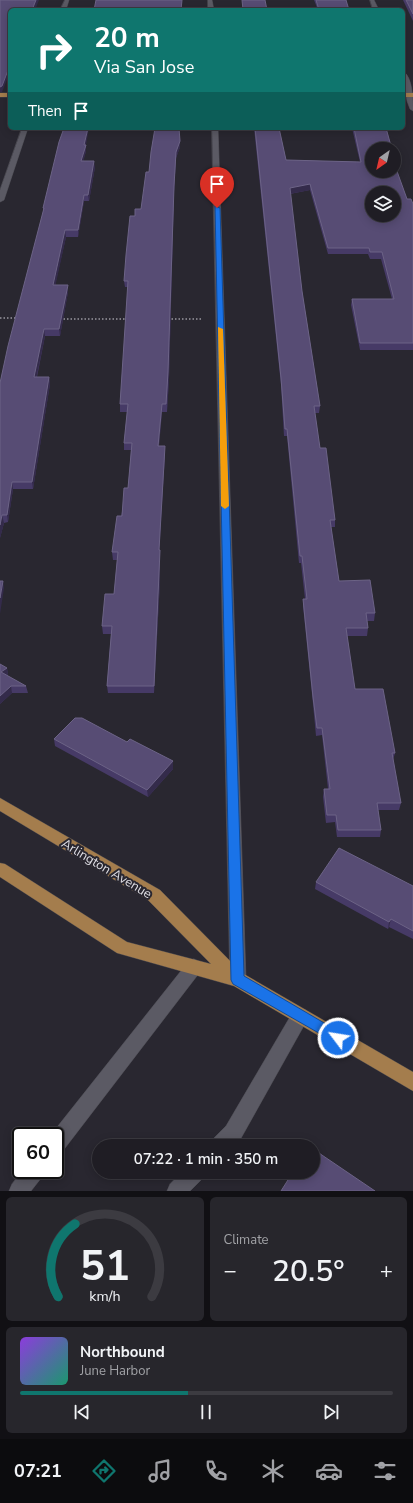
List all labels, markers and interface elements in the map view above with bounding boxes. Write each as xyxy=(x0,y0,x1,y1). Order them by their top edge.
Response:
text: 20 m xyxy=(94,19,160,57)
icon: right xyxy=(28,24,80,76)
text: Via San Jose xyxy=(94,55,194,79)
icon: arrive xyxy=(70,100,92,122)
text: Then xyxy=(28,101,62,121)
north arrow xyxy=(365,142,401,178)
map controls xyxy=(365,142,401,222)
pin xyxy=(200,167,234,208)
icon: arrive xyxy=(206,173,228,195)
button: layers xyxy=(365,186,401,222)
street label: Arlington Avenue xyxy=(58,835,155,903)
position arrow xyxy=(317,1017,359,1059)
speed limit sign: 60 xyxy=(12,1127,64,1179)
text: 07:22 · 1 min · 350 m xyxy=(134,1149,278,1169)
text: Climate xyxy=(224,1231,269,1249)
text: 51 xyxy=(80,1238,130,1295)
text: 20.5° xyxy=(272,1251,344,1292)
text: − xyxy=(224,1256,237,1286)
text: + xyxy=(380,1256,393,1286)
text: km/h xyxy=(89,1287,120,1306)
text: Northbound xyxy=(80,1342,165,1362)
text: June Harbor xyxy=(80,1362,150,1380)
icon: previous xyxy=(71,1401,93,1423)
icon: pause xyxy=(195,1401,217,1423)
icon: next xyxy=(320,1401,342,1423)
icon: directions xyxy=(90,1457,118,1485)
icon: music xyxy=(146,1457,174,1485)
icon: phone xyxy=(202,1457,230,1485)
icon: climate xyxy=(259,1457,287,1485)
icon: car xyxy=(315,1457,343,1485)
icon: filters xyxy=(371,1457,399,1485)
text: 07:21 xyxy=(14,1459,62,1483)

